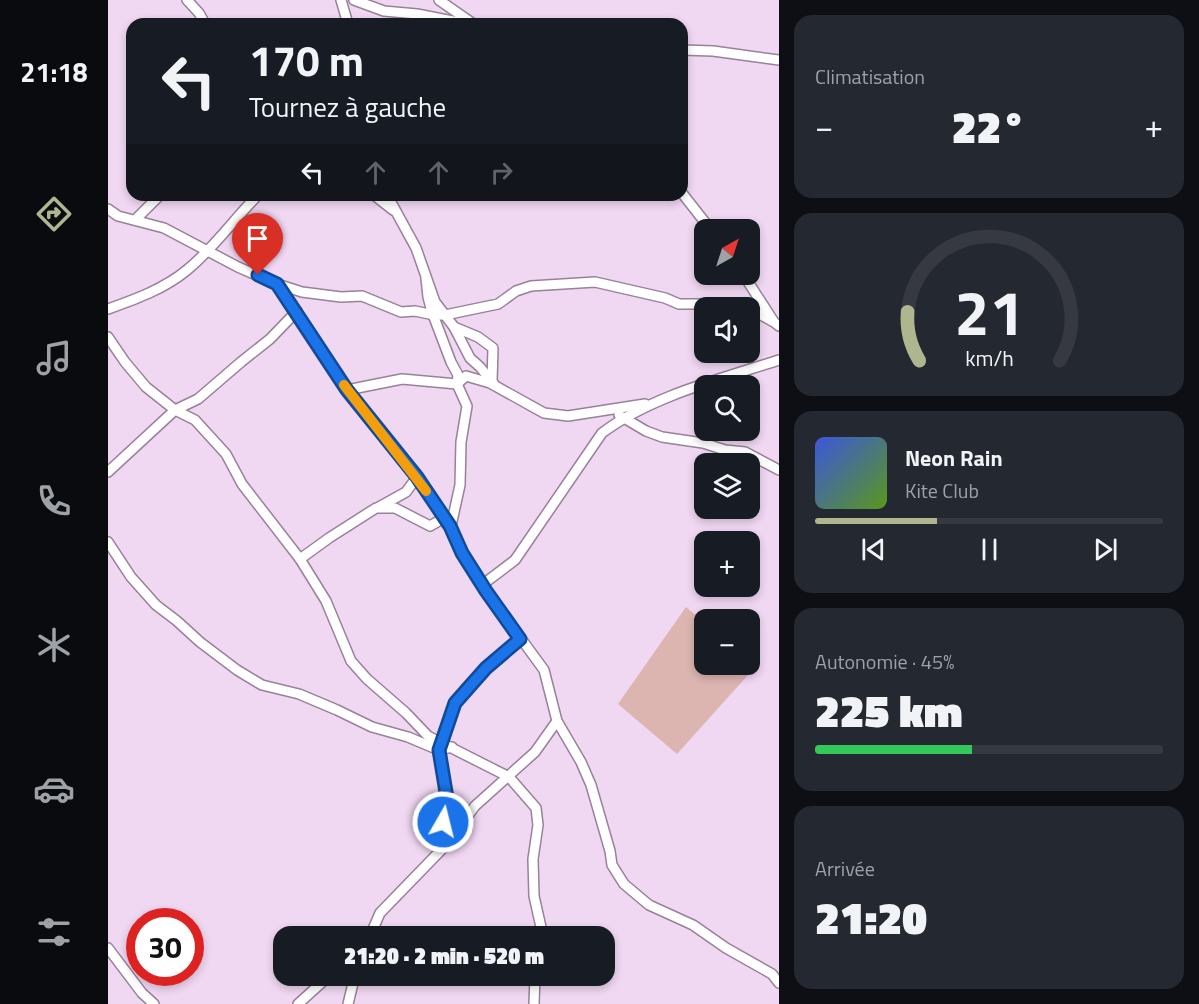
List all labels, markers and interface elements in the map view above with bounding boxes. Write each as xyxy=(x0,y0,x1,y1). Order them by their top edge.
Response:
text: 170 m xyxy=(249,28,364,92)
icon: left xyxy=(150,42,228,120)
text: 21:18 xyxy=(20,51,88,92)
text: Climatisation xyxy=(815,61,925,92)
text: Tournez à gauche xyxy=(249,86,446,127)
text: 22° xyxy=(952,92,1026,160)
text: − xyxy=(815,101,833,151)
text: + xyxy=(1145,101,1163,151)
icon: left xyxy=(296,156,329,189)
icon: ahead xyxy=(359,156,392,189)
icon: ahead xyxy=(422,156,455,189)
icon: right xyxy=(485,156,518,189)
icon: directions xyxy=(33,193,75,235)
pin xyxy=(232,213,283,275)
north arrow xyxy=(694,219,760,285)
map controls xyxy=(694,219,760,675)
icon: arrive xyxy=(241,222,274,255)
text: 21 xyxy=(954,264,1024,359)
button: sound xyxy=(694,297,760,363)
icon: music xyxy=(33,337,75,379)
text: km/h xyxy=(965,343,1013,375)
button: search xyxy=(694,375,760,441)
text: Neon Rain xyxy=(905,441,1003,475)
button: layers xyxy=(694,453,760,519)
text: Kite Club xyxy=(905,475,979,506)
icon: phone xyxy=(33,480,75,522)
button: + xyxy=(694,531,760,597)
icon: previous xyxy=(857,533,890,566)
icon: pause xyxy=(973,533,1006,566)
icon: next xyxy=(1089,533,1122,566)
button: − xyxy=(694,609,760,675)
icon: climate xyxy=(33,624,75,666)
text: Autonomie · 45% xyxy=(815,646,954,677)
text: 225 km xyxy=(815,676,963,744)
icon: car xyxy=(33,768,75,810)
position arrow xyxy=(411,790,475,854)
text: Arrivée xyxy=(815,853,875,884)
text: 21:20 xyxy=(815,883,927,951)
speed limit sign: 30 xyxy=(126,908,204,986)
icon: filters xyxy=(33,911,75,953)
text: 21:20 · 2 min · 520 m xyxy=(344,939,544,973)

